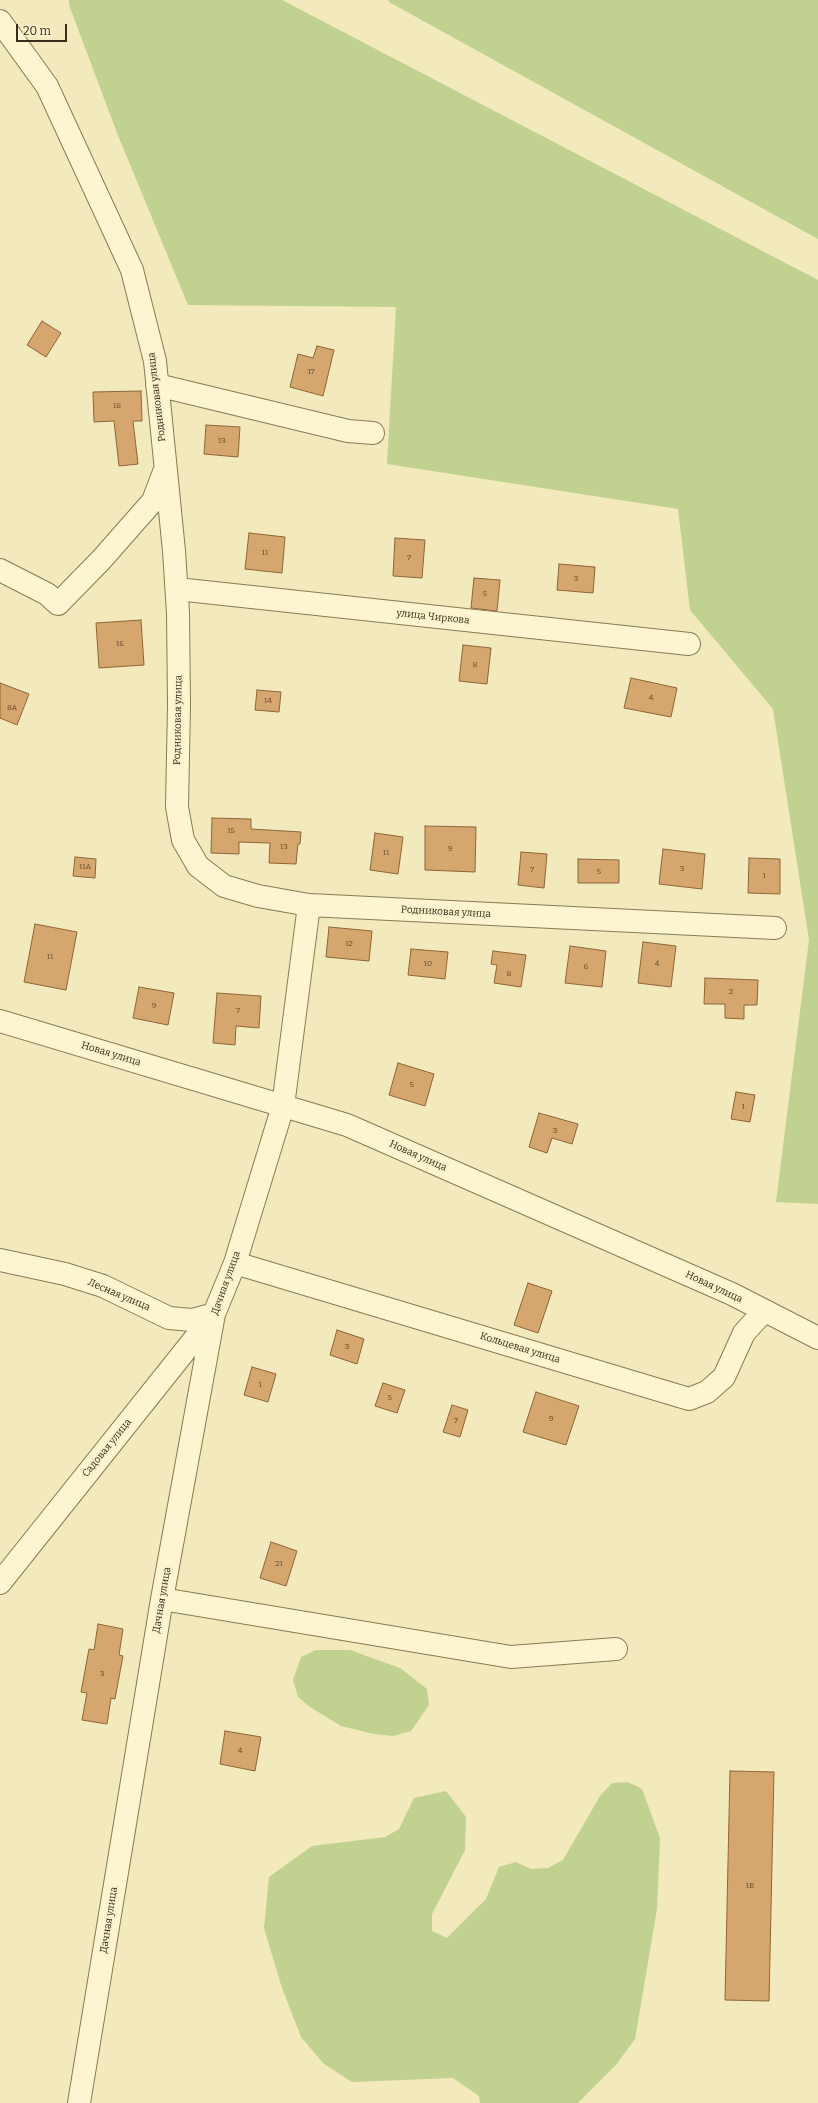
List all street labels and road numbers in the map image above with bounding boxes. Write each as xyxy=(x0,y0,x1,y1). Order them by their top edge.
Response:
street label: Родниковая улица xyxy=(146,352,168,442)
street label: улица Чиркова xyxy=(396,607,470,627)
street label: Родниковая улица xyxy=(171,675,185,765)
street label: Родниковая улица xyxy=(401,904,491,920)
street label: Новая улица xyxy=(80,1039,142,1069)
street label: Новая улица xyxy=(387,1138,449,1174)
street label: Дачная улица xyxy=(209,1249,243,1317)
street label: Новая улица xyxy=(684,1269,744,1305)
street label: Лесная улица xyxy=(86,1276,152,1314)
street label: Кольцевая улица xyxy=(478,1330,562,1366)
street label: Садовая улица xyxy=(80,1416,134,1480)
street label: Дачная улица xyxy=(150,1566,174,1634)
street label: Дачная улица xyxy=(98,1886,120,1954)

